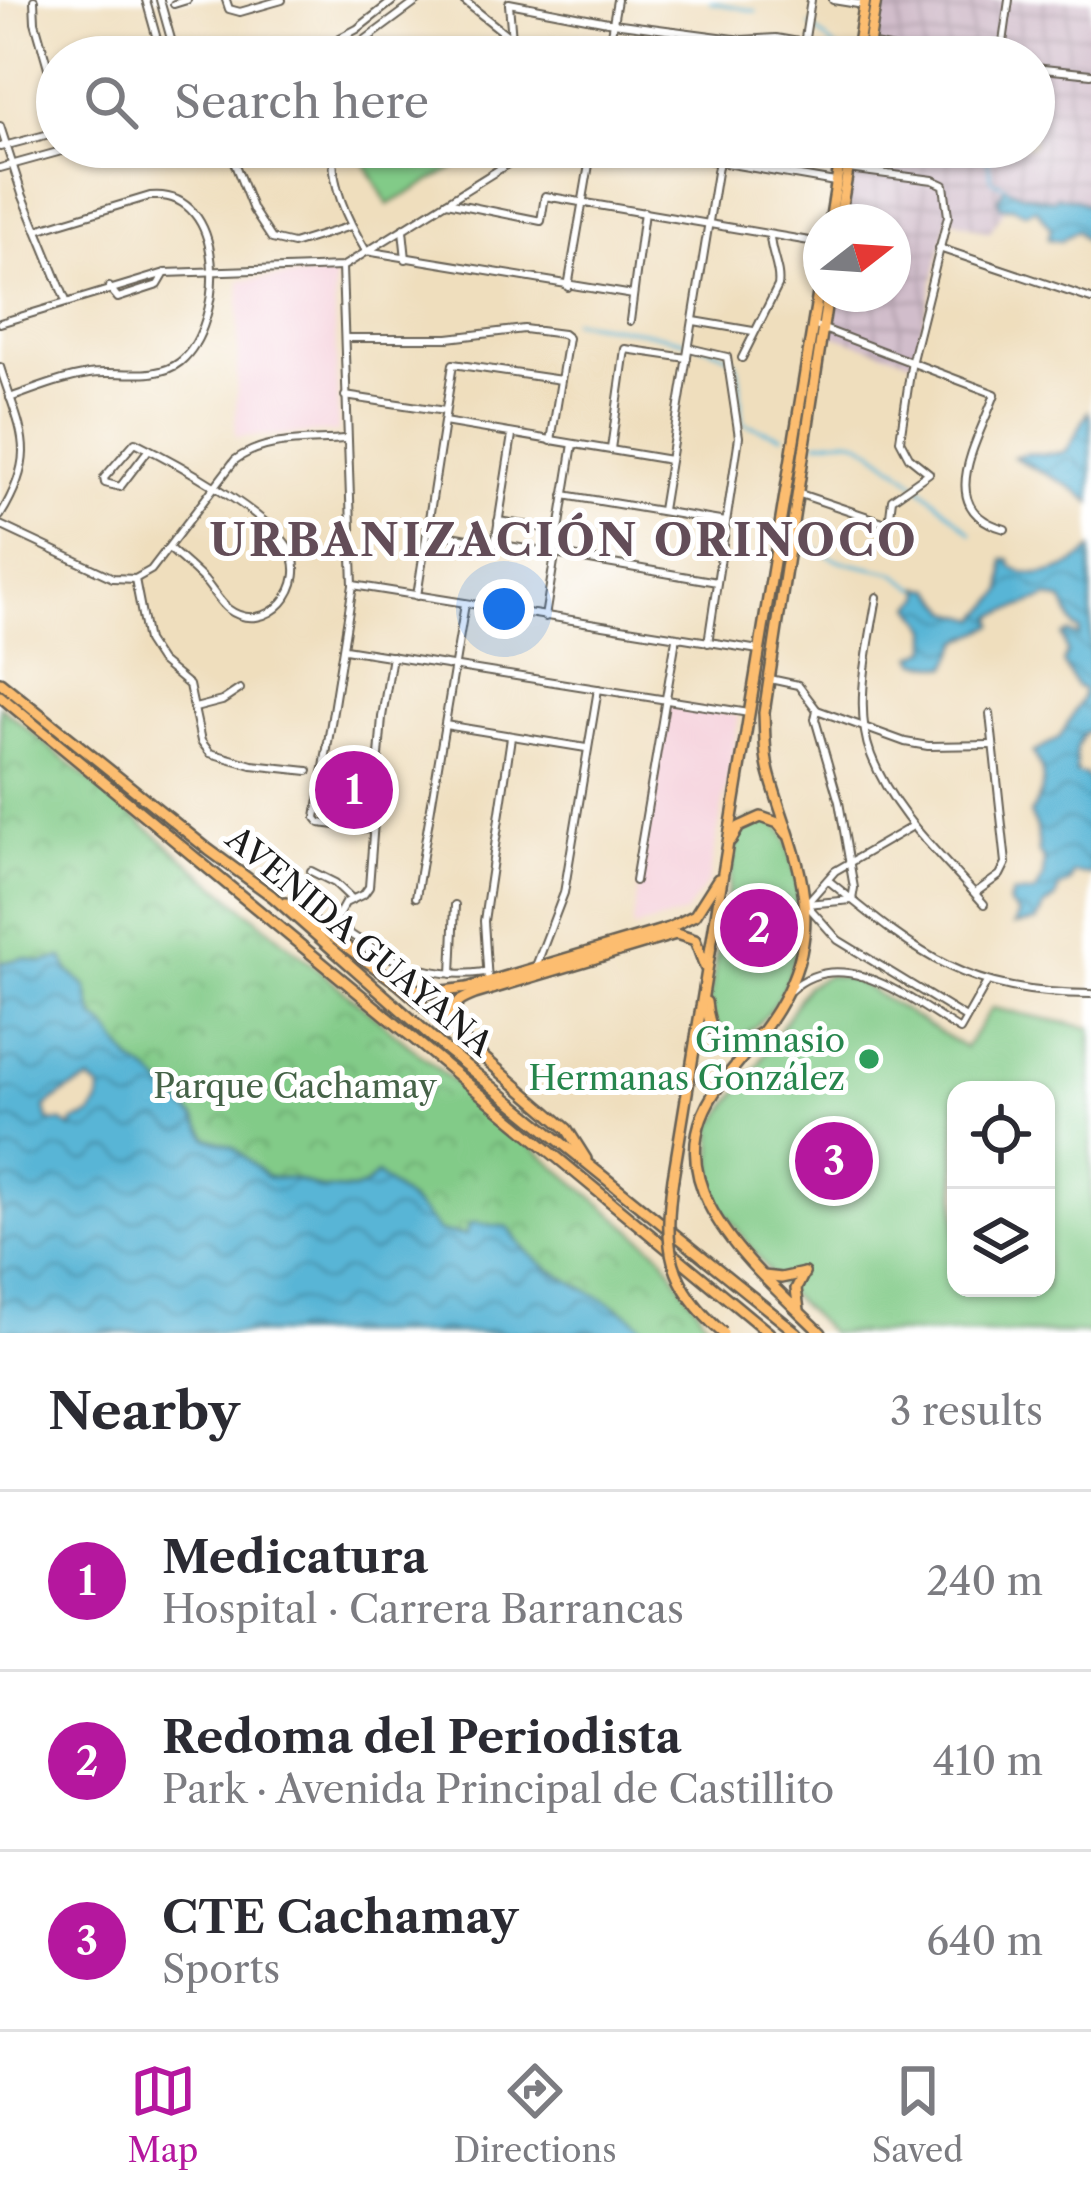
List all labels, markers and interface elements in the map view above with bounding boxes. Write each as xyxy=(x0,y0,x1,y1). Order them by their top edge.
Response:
search box xyxy=(36,36,1055,168)
icon: search xyxy=(78,69,144,135)
text: Search here xyxy=(174,74,429,130)
north arrow xyxy=(803,204,911,312)
district label: URBANIZACIÓN ORINOCO xyxy=(209,512,919,568)
your location xyxy=(474,579,534,639)
pin: 1 xyxy=(315,745,393,835)
street label: AVENIDA GUAYANA xyxy=(217,817,502,1065)
pin: 2 xyxy=(720,883,798,973)
place label: Gimnasio Hermanas González xyxy=(529,1020,845,1099)
marker: Gimnasio Hermanas González xyxy=(856,1046,882,1072)
park label: Parque Cachamay xyxy=(153,1066,437,1107)
map controls xyxy=(947,1081,1055,1297)
button: locate xyxy=(947,1081,1055,1189)
pin: 3 xyxy=(795,1116,873,1206)
button: layers xyxy=(947,1189,1055,1297)
text: Nearby xyxy=(48,1380,240,1442)
text: 3 results xyxy=(890,1387,1043,1435)
text: Medicatura xyxy=(162,1529,428,1585)
text: 1 xyxy=(78,1557,96,1605)
text: 240 m xyxy=(927,1557,1043,1605)
text: Hospital · Carrera Barrancas xyxy=(162,1585,684,1633)
text: Redoma del Periodista xyxy=(162,1709,682,1765)
text: 2 xyxy=(75,1737,99,1785)
text: 410 m xyxy=(933,1737,1043,1785)
text: Park · Avenida Principal de Castillito xyxy=(162,1765,834,1813)
text: CTE Cachamay xyxy=(162,1889,518,1945)
text: 3 xyxy=(76,1917,98,1965)
text: 640 m xyxy=(926,1917,1043,1965)
text: Sports xyxy=(162,1945,280,1993)
tab: Map xyxy=(128,2058,198,2171)
tab: Directions xyxy=(454,2058,617,2171)
tab: Saved xyxy=(872,2058,963,2171)

